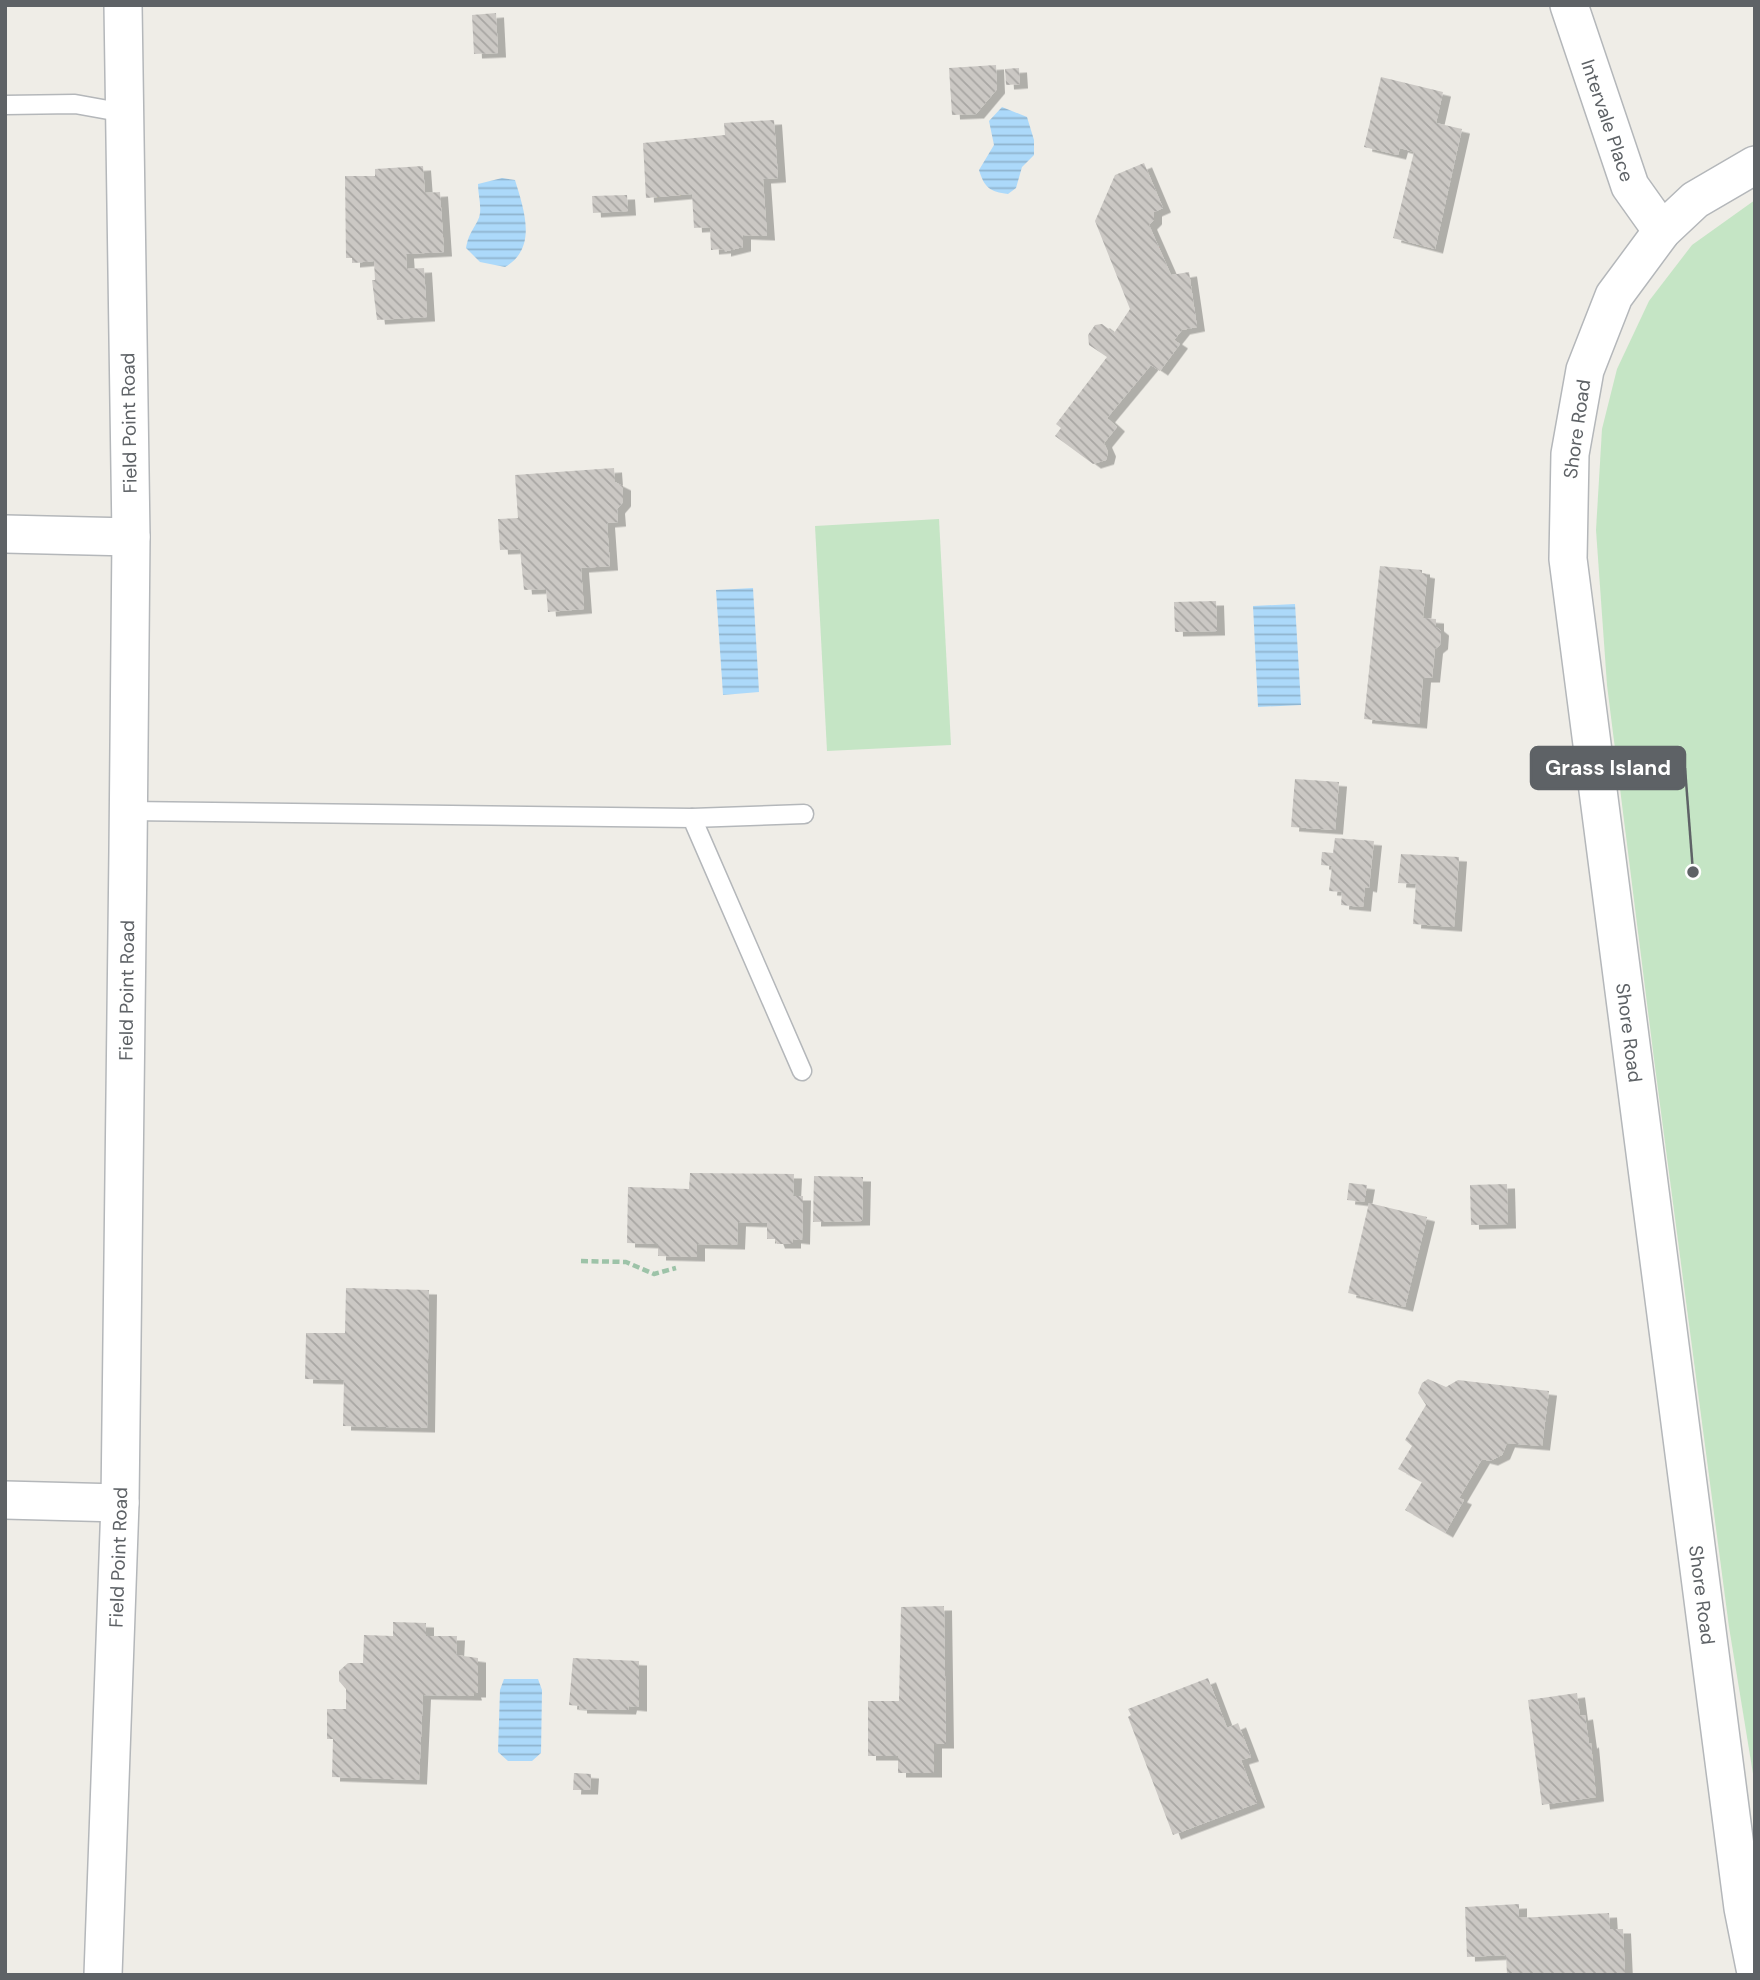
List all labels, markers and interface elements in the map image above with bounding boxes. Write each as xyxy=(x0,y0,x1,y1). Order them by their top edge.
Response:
street label: Intervale Place xyxy=(1576,56,1640,185)
street label: Field Point Road xyxy=(115,352,143,494)
street label: Shore Road xyxy=(1558,378,1596,480)
callout: Grass Island xyxy=(1531,747,1685,789)
text: Grass Island xyxy=(1545,754,1671,782)
street label: Field Point Road xyxy=(113,920,140,1061)
street label: Shore Road xyxy=(1611,981,1648,1084)
street label: Field Point Road xyxy=(103,1487,133,1628)
street label: Shore Road xyxy=(1684,1544,1721,1646)

